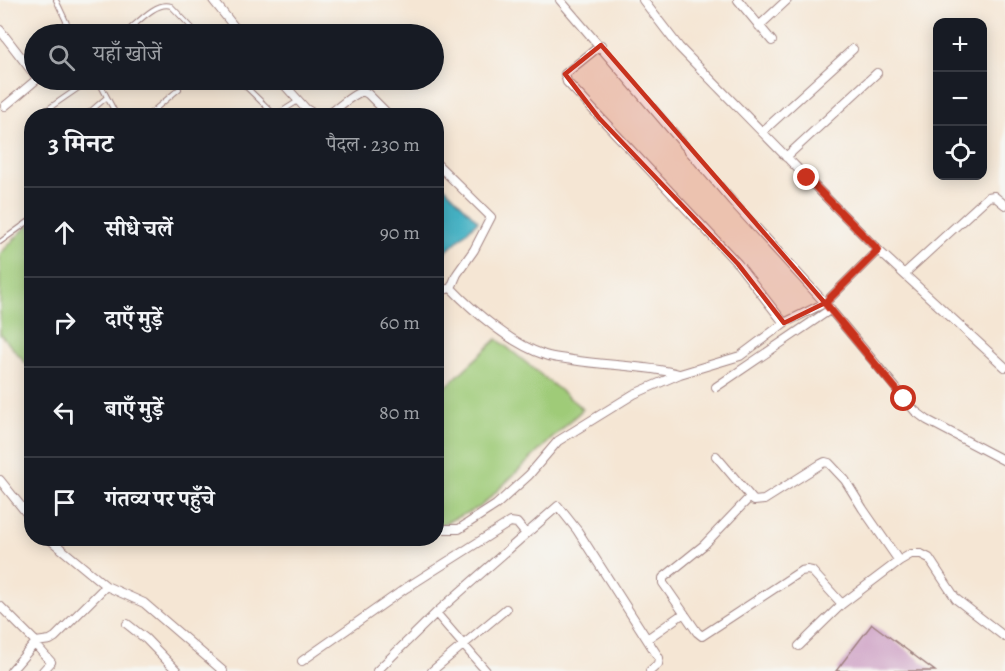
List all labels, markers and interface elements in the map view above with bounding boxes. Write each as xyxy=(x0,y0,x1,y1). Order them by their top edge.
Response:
map controls xyxy=(933,18,987,180)
button: + xyxy=(933,18,987,72)
search box xyxy=(24,24,444,90)
text: यहाँ खोजें xyxy=(93,39,162,69)
icon: search xyxy=(45,41,78,74)
button: − xyxy=(933,72,987,126)
text: 3 मिनट xyxy=(48,126,113,161)
button: locate xyxy=(933,126,987,180)
text: पैदल · 230 m xyxy=(326,131,420,158)
route end xyxy=(793,164,819,190)
text: सीधे चलें xyxy=(105,214,173,244)
icon: ahead xyxy=(48,216,81,249)
text: 90 m xyxy=(380,219,420,246)
text: दाएँ मुड़ें xyxy=(105,304,163,334)
icon: right xyxy=(48,306,81,339)
text: 60 m xyxy=(380,309,420,336)
route start xyxy=(890,385,916,411)
text: बाएँ मुड़ें xyxy=(105,394,163,424)
icon: left xyxy=(48,396,81,429)
text: 80 m xyxy=(379,399,420,426)
text: गंतव्य पर पहुँचे xyxy=(105,484,214,514)
icon: arrive xyxy=(48,486,81,519)

